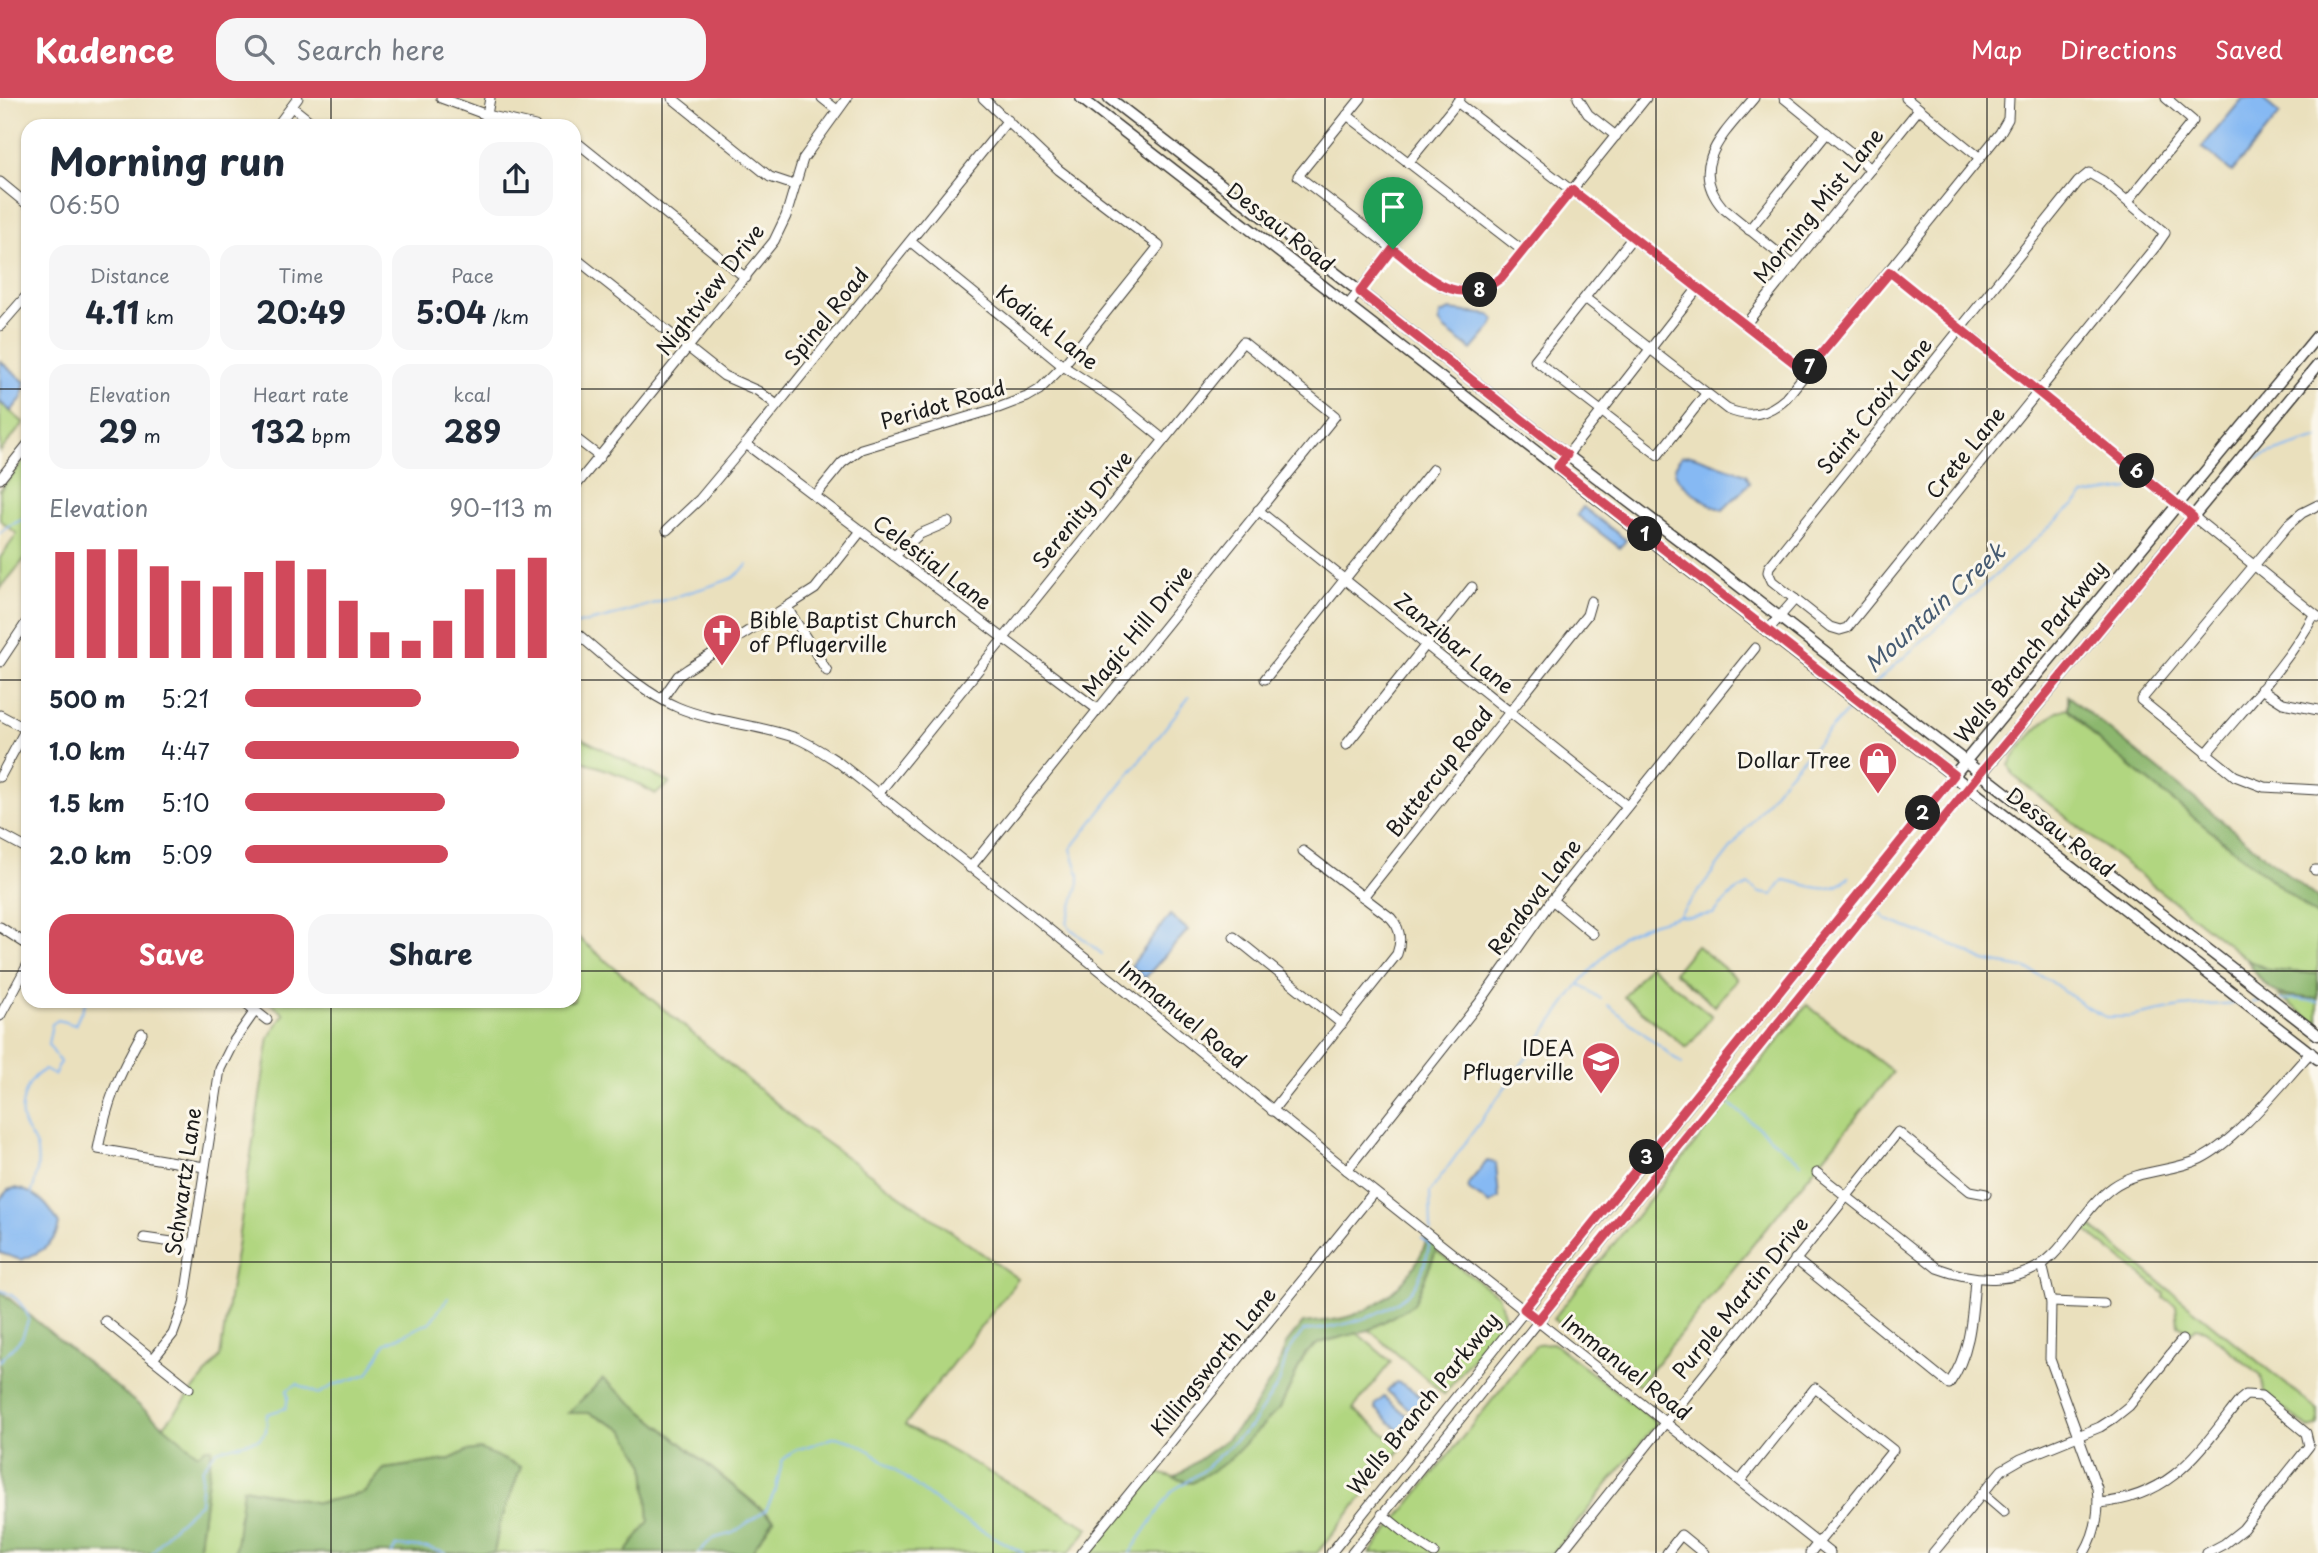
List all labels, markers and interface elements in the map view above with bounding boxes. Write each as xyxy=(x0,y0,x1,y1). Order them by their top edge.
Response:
search box xyxy=(216,18,706,81)
text: Kadence xyxy=(35,24,174,74)
icon: search xyxy=(240,30,278,68)
text: Search here xyxy=(296,30,445,69)
text: Map xyxy=(1971,31,2022,67)
text: Directions xyxy=(2060,31,2177,67)
text: Saved xyxy=(2215,31,2283,67)
street label: Morning Mist Lane xyxy=(1744,120,1890,290)
text: Morning run xyxy=(49,132,285,189)
button: share xyxy=(479,142,553,216)
street label: Dessau Road xyxy=(1220,174,1342,279)
pin xyxy=(1363,177,1423,249)
text: 06:50 xyxy=(49,187,120,222)
icon: arrive xyxy=(1374,188,1412,226)
street label: Nightview Drive xyxy=(648,216,771,362)
street label: Spinel Road xyxy=(776,260,875,372)
text: Distance xyxy=(90,261,170,289)
text: Time xyxy=(279,261,323,289)
text: Pace xyxy=(451,261,494,289)
pin: 8 xyxy=(1462,272,1498,308)
text: 8 xyxy=(1474,275,1485,303)
street label: Kodiak Lane xyxy=(990,276,1107,377)
text: 4.11 xyxy=(85,289,139,334)
text: 20:49 xyxy=(256,289,346,334)
text: 5:04 xyxy=(416,289,486,334)
text: km xyxy=(139,302,174,330)
text: /km xyxy=(486,302,529,330)
street label: Saint Croix Lane xyxy=(1808,329,1939,480)
pin: 7 xyxy=(1792,350,1828,384)
text: 7 xyxy=(1804,352,1815,380)
street label: Peridot Road xyxy=(876,370,1008,436)
text: Elevation xyxy=(89,380,171,408)
text: Heart rate xyxy=(253,380,349,408)
text: kcal xyxy=(453,380,491,408)
street label: Crete Lane xyxy=(1917,398,2012,505)
text: 29 xyxy=(99,408,137,453)
text: 132 xyxy=(251,408,305,453)
text: 289 xyxy=(444,408,501,453)
text: m xyxy=(137,421,161,449)
text: bpm xyxy=(305,421,351,449)
street label: Serenity Drive xyxy=(1024,443,1139,575)
pin: 6 xyxy=(2120,454,2154,488)
text: 6 xyxy=(2130,456,2143,484)
text: Elevation xyxy=(49,490,148,525)
text: 90–113 m xyxy=(450,490,553,525)
street label: Celestial Lane xyxy=(867,506,999,617)
pin: 1 xyxy=(1628,516,1662,551)
text: 1 xyxy=(1640,519,1649,547)
water label: Mountain Creek xyxy=(1856,533,2013,680)
street label: Wells Branch Parkway xyxy=(1945,552,2113,749)
street label: Magic Hill Drive xyxy=(1073,557,1199,702)
street label: Zanzibar Lane xyxy=(1388,584,1522,701)
place label: Bible Baptist Church of Pflugerville xyxy=(749,603,957,659)
church icon: Bible Baptist Church of Pflugerville xyxy=(701,612,743,667)
text: 500 m xyxy=(49,681,126,716)
text: 5:21 xyxy=(161,681,209,716)
street label: Buttercup Road xyxy=(1377,699,1500,843)
text: 1.0 km xyxy=(49,733,126,768)
text: 4:47 xyxy=(161,733,210,768)
shop icon: Dollar Tree xyxy=(1857,740,1899,795)
place label: Dollar Tree xyxy=(1736,743,1851,775)
street label: Dessau Road xyxy=(2000,779,2122,884)
text: 1.5 km xyxy=(49,785,125,820)
text: 5:10 xyxy=(161,785,209,820)
pin: 2 xyxy=(1906,796,1940,830)
text: 2 xyxy=(1916,798,1929,826)
street label: Rendova Lane xyxy=(1479,831,1588,961)
text: 2.0 km xyxy=(49,837,131,872)
text: 5:09 xyxy=(161,837,213,872)
button: Save xyxy=(49,914,294,994)
button: Share xyxy=(308,914,553,994)
street label: Immanuel Road xyxy=(1112,952,1254,1075)
place label: IDEA Pflugerville xyxy=(1462,1031,1574,1087)
school or university icon: IDEA Pflugerville xyxy=(1580,1040,1622,1095)
street label: Schwartz Lane xyxy=(156,1106,208,1258)
pin: 3 xyxy=(1630,1140,1664,1174)
text: 3 xyxy=(1640,1142,1653,1170)
street label: Purple Martin Drive xyxy=(1664,1209,1815,1385)
street label: Killingsworth Lane xyxy=(1142,1279,1283,1443)
street label: Wells Branch Parkway xyxy=(1338,1304,1506,1501)
street label: Immanuel Road xyxy=(1556,1305,1699,1427)

